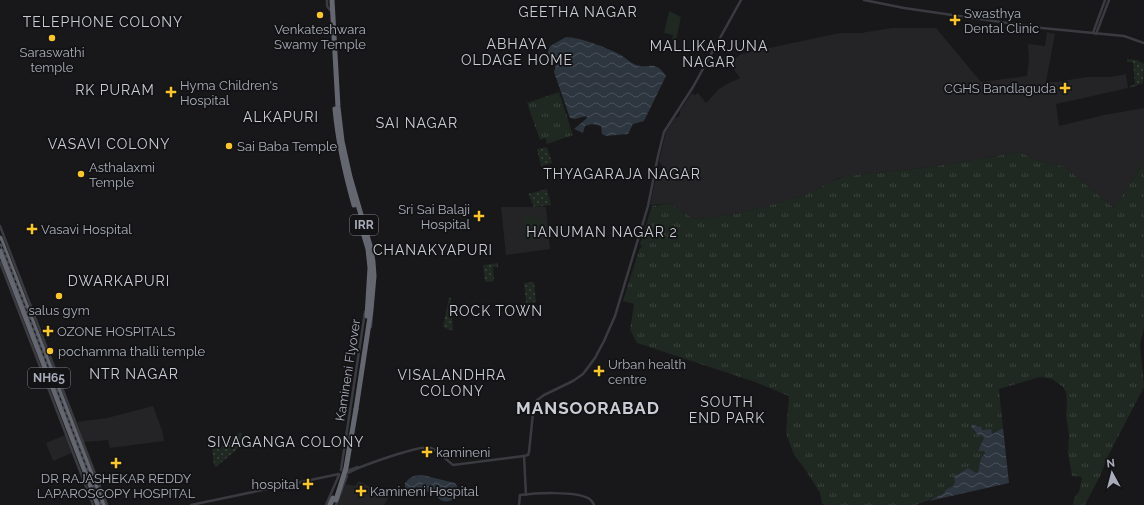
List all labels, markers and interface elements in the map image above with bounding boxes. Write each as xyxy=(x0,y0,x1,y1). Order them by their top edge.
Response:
district label: GEETHA NAGAR xyxy=(518,4,638,20)
place label: Swasthya Dental Clinic xyxy=(964,6,1039,36)
marker: Venkateshwara Swamy Temple xyxy=(315,10,325,20)
district label: TELEPHONE COLONY xyxy=(23,14,183,30)
marker: Swasthya Dental Clinic xyxy=(949,14,961,26)
place label: Venkateshwara Swamy Temple xyxy=(274,22,366,52)
marker: Saraswathi temple xyxy=(47,33,57,43)
district label: ABHAYA OLDAGE HOME xyxy=(461,36,573,68)
district label: MALLIKARJUNA NAGAR xyxy=(650,38,768,70)
place label: Saraswathi temple xyxy=(20,45,84,75)
place label: Hyma Children's Hospital xyxy=(180,78,278,108)
place label: CGHS Bandlaguda xyxy=(944,81,1056,96)
district label: RK PURAM xyxy=(75,82,155,98)
marker: CGHS Bandlaguda xyxy=(1059,82,1071,94)
marker: Hyma Children's Hospital xyxy=(165,86,177,98)
district label: ALKAPURI xyxy=(243,109,319,125)
district label: SAI NAGAR xyxy=(376,115,458,131)
district label: VASAVI COLONY xyxy=(48,136,170,152)
place label: Sai Baba Temple xyxy=(237,139,338,154)
marker: Sai Baba Temple xyxy=(224,141,234,151)
place label: Asthalaxmi Temple xyxy=(89,160,155,190)
district label: THYAGARAJA NAGAR xyxy=(543,166,701,182)
marker: Asthalaxmi Temple xyxy=(76,169,86,179)
place label: Sri Sai Balaji Hospital xyxy=(398,202,470,232)
marker: Sri Sai Balaji Hospital xyxy=(473,210,485,222)
road number: IRR xyxy=(350,215,378,235)
place label: Vasavi Hospital xyxy=(41,222,132,237)
marker: Vasavi Hospital xyxy=(26,223,38,235)
district label: HANUMAN NAGAR 2 xyxy=(526,224,678,240)
district label: CHANAKYAPURI xyxy=(373,242,493,258)
district label: DWARKAPURI xyxy=(68,273,170,289)
marker: salus gym xyxy=(54,291,64,301)
place label: salus gym xyxy=(28,303,90,318)
district label: ROCK TOWN xyxy=(449,303,543,319)
street label: Kamineni Flyover xyxy=(333,317,364,422)
place label: OZONE HOSPITALS xyxy=(57,324,176,339)
marker: OZONE HOSPITALS xyxy=(42,325,54,337)
place label: pochamma thalli temple xyxy=(58,344,205,359)
marker: pochamma thalli temple xyxy=(45,346,55,356)
place label: Urban health centre xyxy=(608,357,686,387)
marker: Urban health centre xyxy=(593,365,605,377)
district label: NTR NAGAR xyxy=(89,366,179,382)
district label: VISALANDHRA COLONY xyxy=(397,367,507,399)
road number: NH65 xyxy=(28,368,70,388)
district label: SOUTH END PARK xyxy=(689,394,765,426)
district label: MANSOORABAD xyxy=(516,398,660,418)
district label: SIVAGANGA COLONY xyxy=(208,434,364,450)
place label: kamineni xyxy=(436,445,490,460)
marker: kamineni xyxy=(421,446,433,458)
north arrow xyxy=(1092,453,1132,493)
marker: DR RAJASHEKAR REDDY LAPAROSCOPY HOSPITAL xyxy=(110,457,122,469)
text: N xyxy=(1106,457,1116,471)
place label: DR RAJASHEKAR REDDY LAPAROSCOPY HOSPITAL xyxy=(37,471,196,501)
place label: hospital xyxy=(252,477,299,492)
marker: hospital xyxy=(302,478,314,490)
place label: Kamineni Hospital xyxy=(370,484,479,499)
marker: Kamineni Hospital xyxy=(355,485,367,497)

